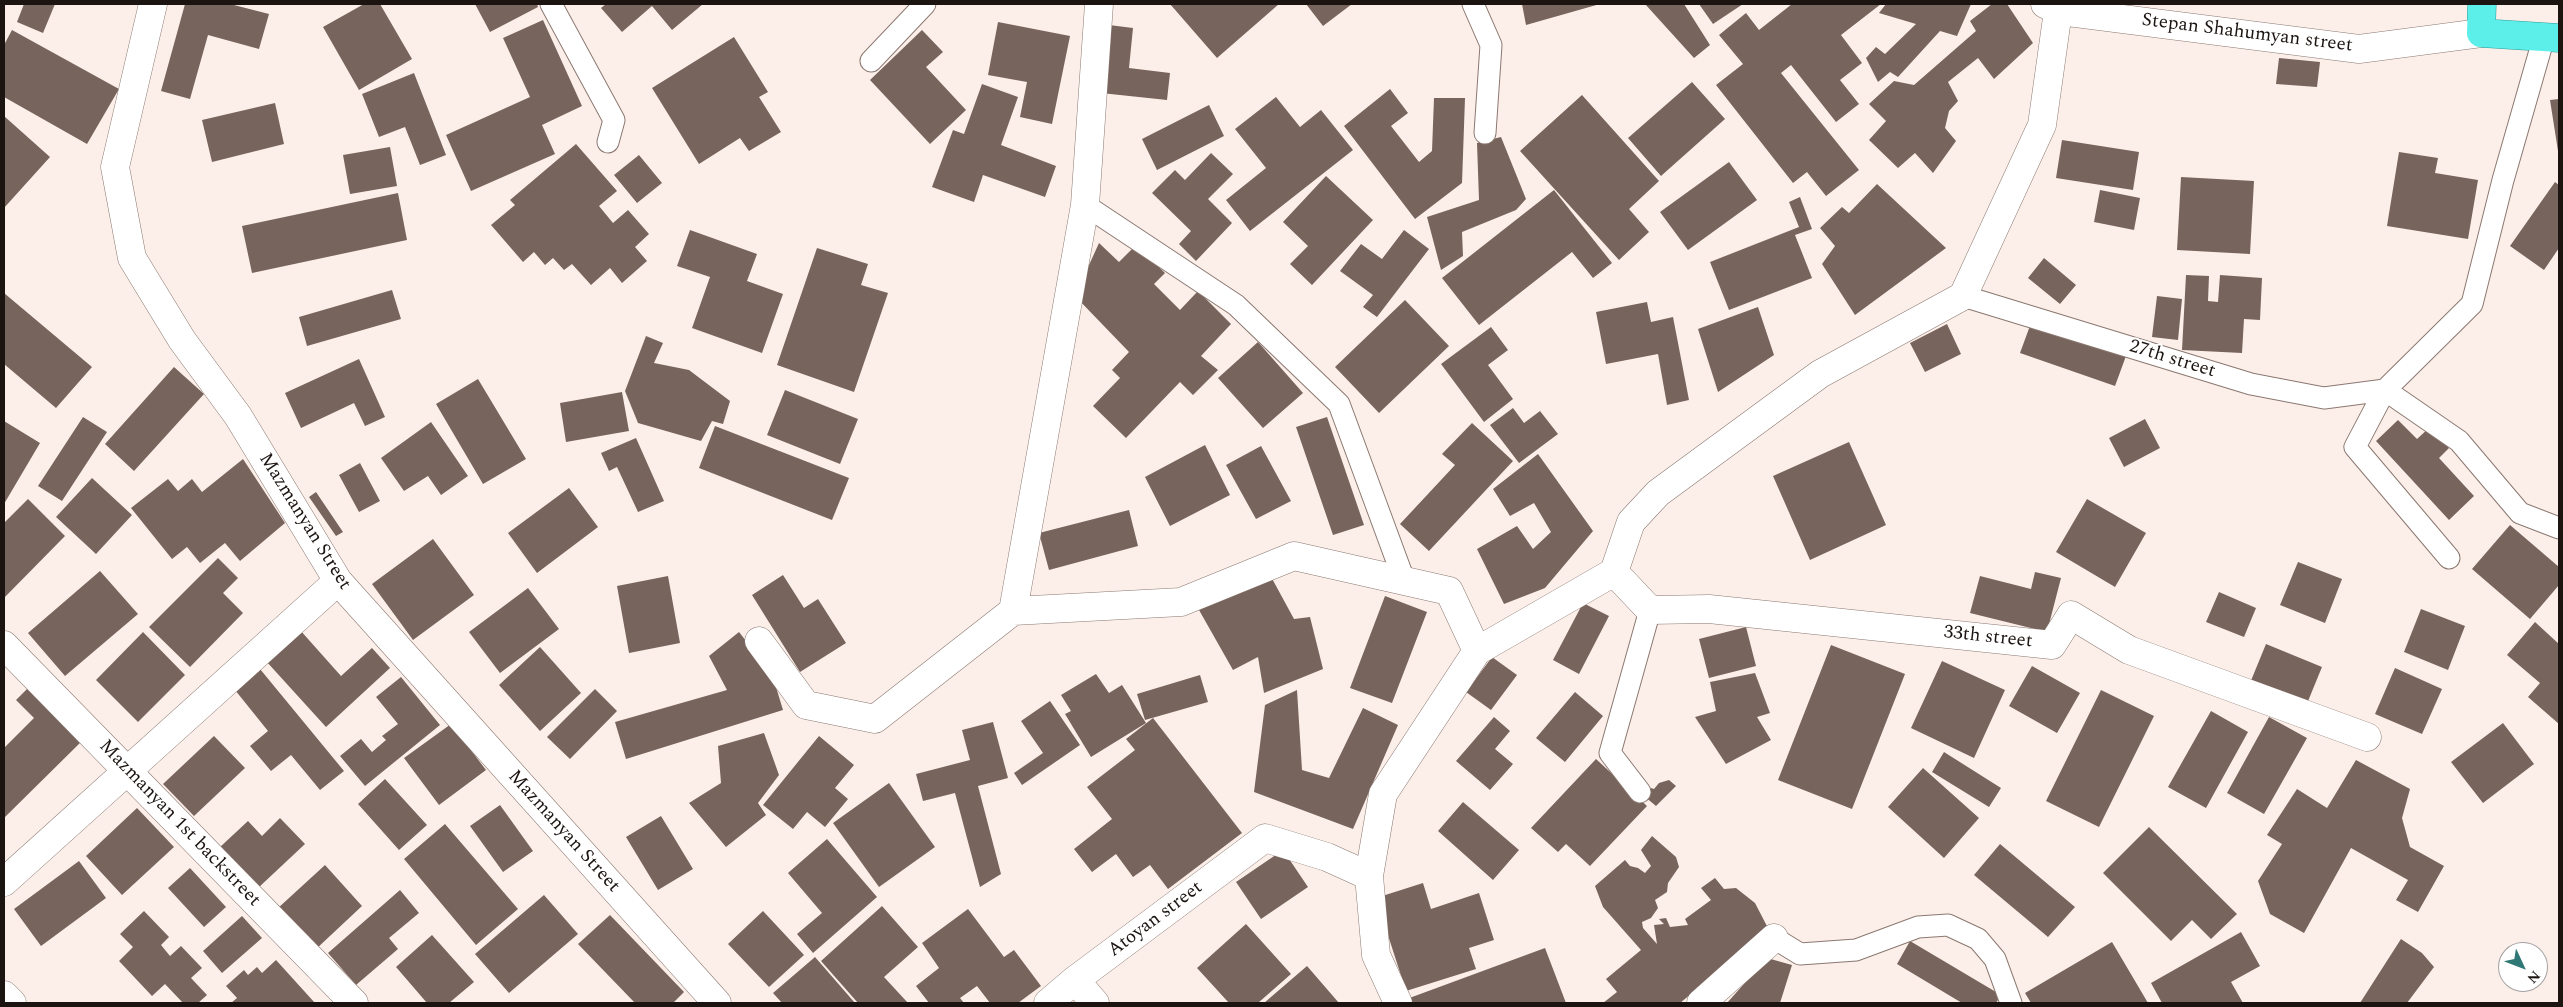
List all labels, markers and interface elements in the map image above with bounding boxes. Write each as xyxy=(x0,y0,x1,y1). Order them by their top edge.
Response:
street label: Stepan Shahumyan street xyxy=(2140,10,2354,58)
street label: 27th street xyxy=(2126,336,2218,384)
street label: Mazmanyan Street xyxy=(253,449,355,595)
street label: 33th street xyxy=(1942,622,2034,654)
street label: Mazmanyan 1st backstreet xyxy=(93,736,265,912)
street label: Mazmanyan Street xyxy=(502,766,624,898)
street label: Atoyan street xyxy=(1104,877,1208,963)
north arrow xyxy=(2498,942,2548,992)
text: N xyxy=(2522,966,2545,988)

